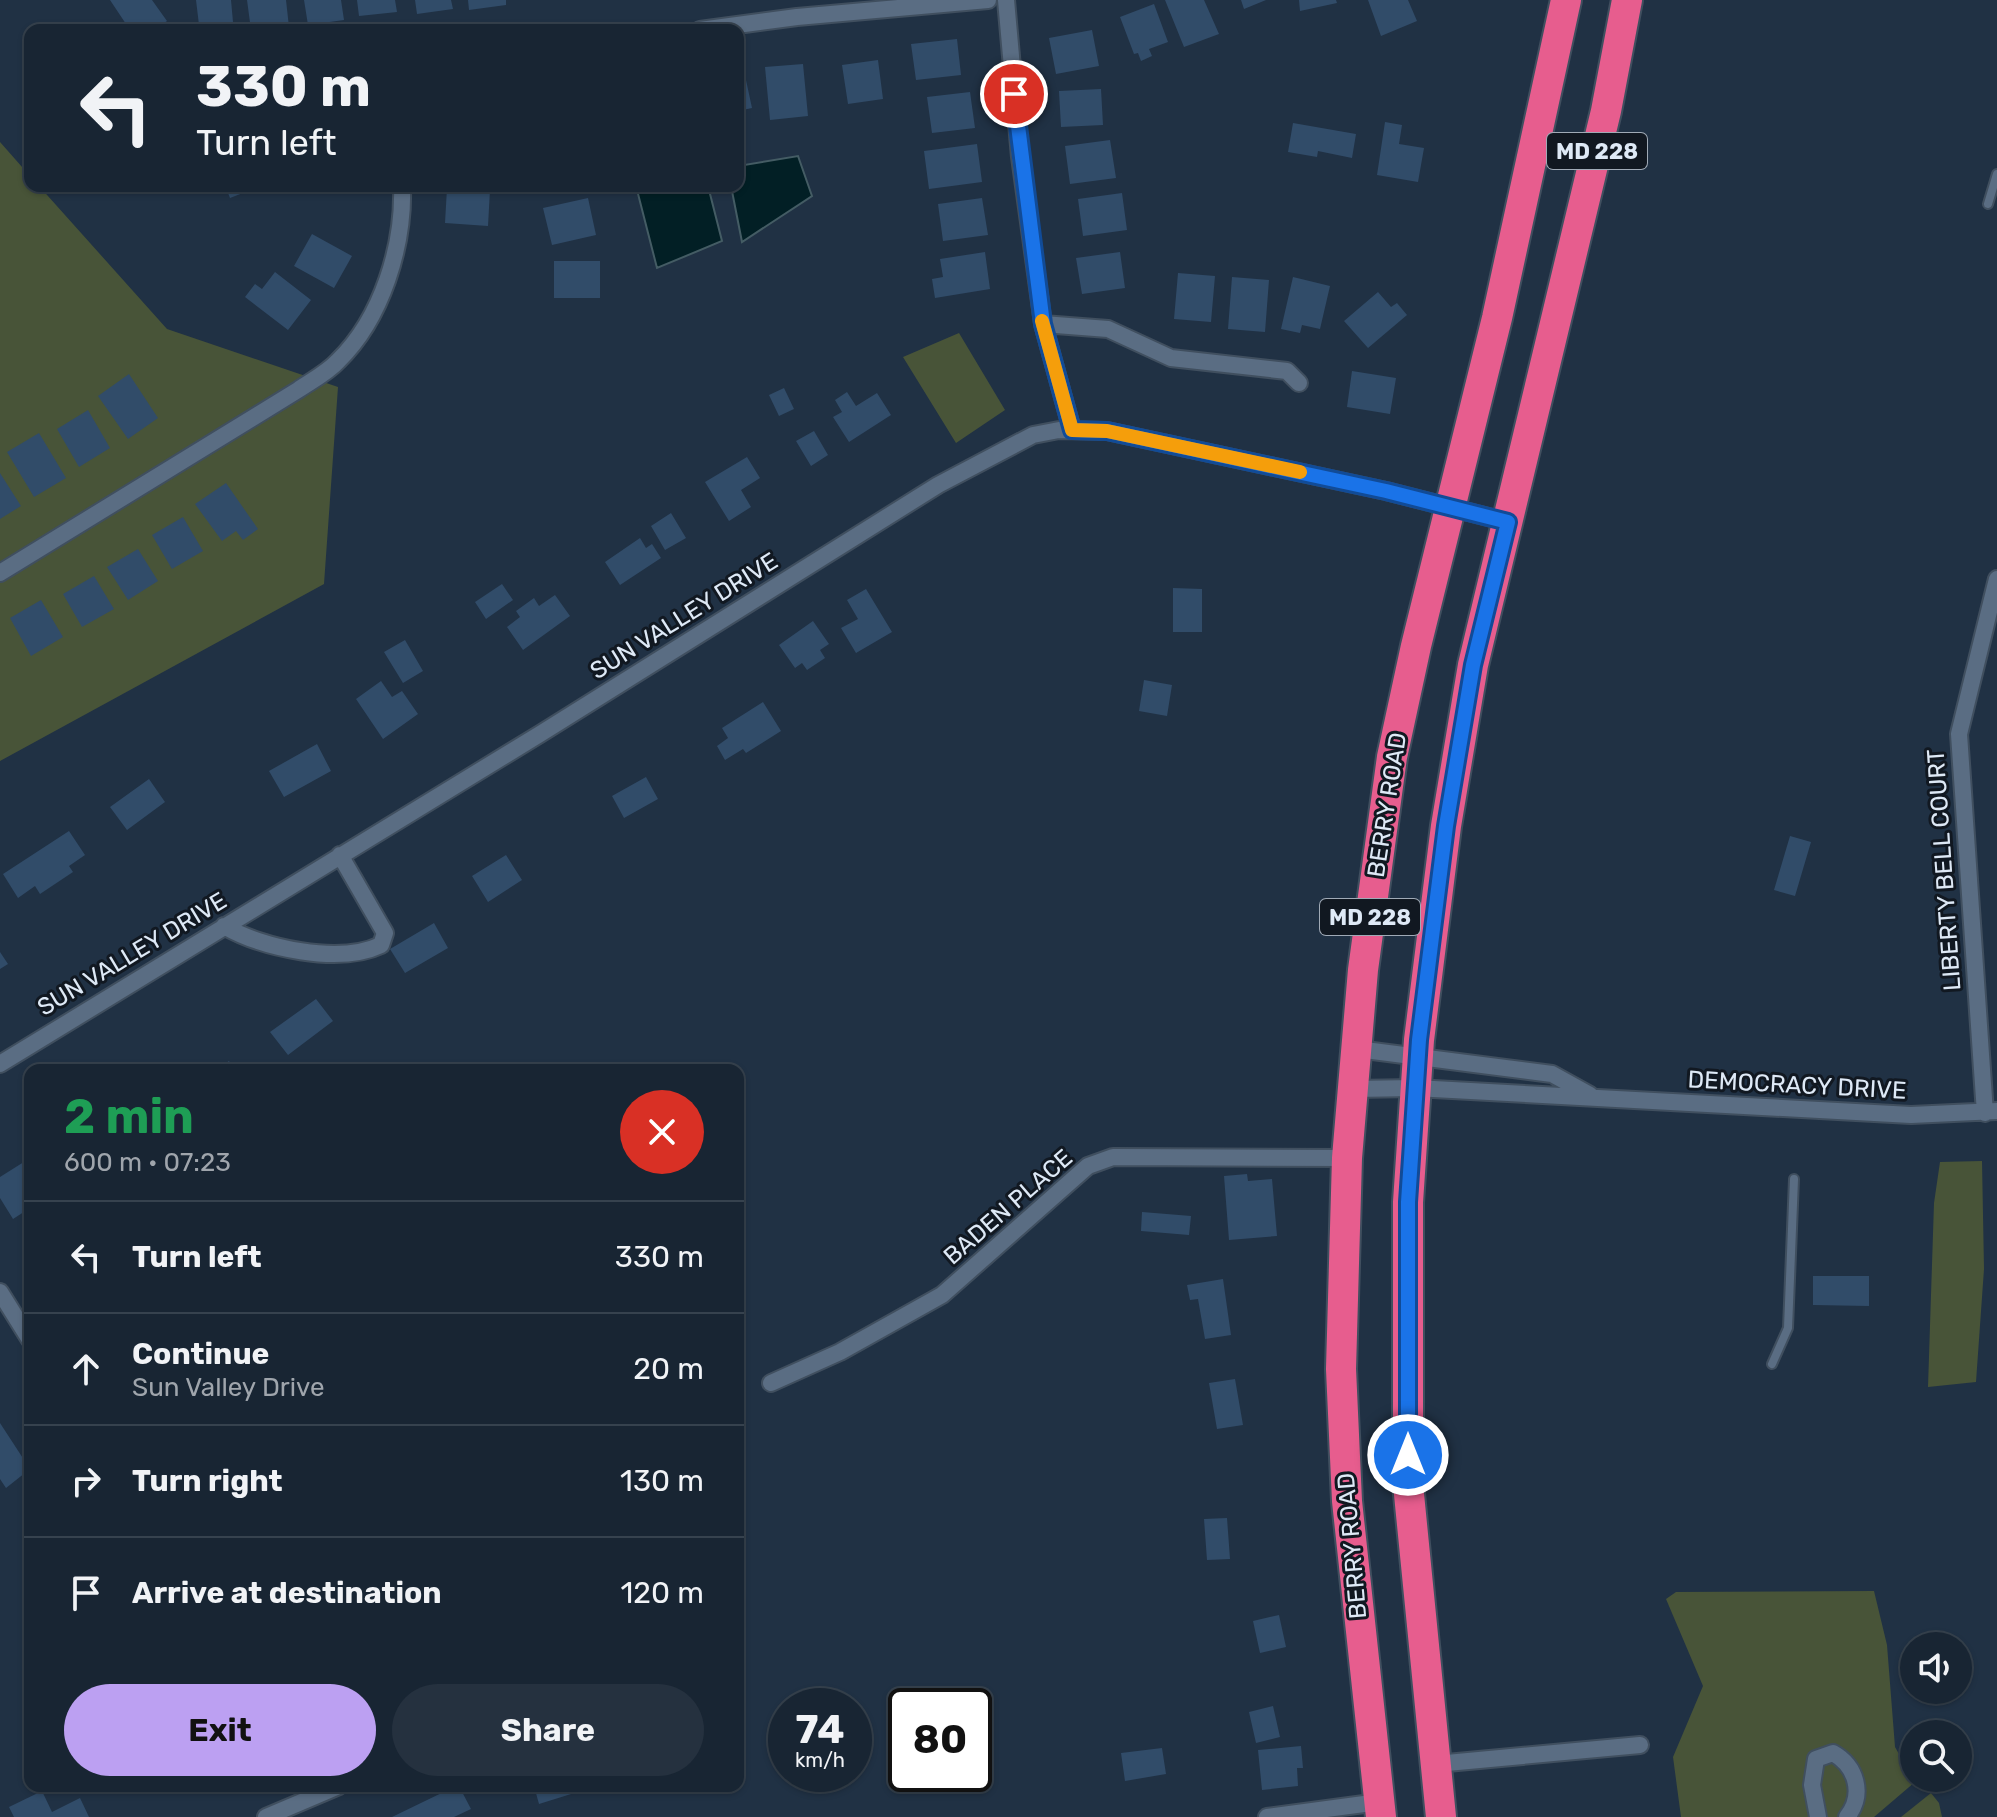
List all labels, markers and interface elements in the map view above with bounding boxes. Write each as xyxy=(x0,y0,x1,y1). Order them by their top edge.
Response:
text: 330 m xyxy=(196,54,371,120)
icon: left xyxy=(64,56,168,160)
pin xyxy=(980,60,1048,128)
icon: arrive xyxy=(992,72,1036,116)
text: Turn left xyxy=(196,121,337,164)
road number: MD 228 xyxy=(1547,133,1647,169)
street label: SUN VALLEY DRIVE xyxy=(585,547,783,685)
street label: BERRY ROAD xyxy=(1362,731,1412,879)
street label: LIBERTY BELL COURT xyxy=(1922,748,1966,992)
street label: SUN VALLEY DRIVE xyxy=(32,886,232,1022)
road number: MD 228 xyxy=(1320,899,1420,935)
street label: DEMOCRACY DRIVE xyxy=(1687,1065,1907,1105)
text: 2 min xyxy=(64,1088,194,1145)
button: close xyxy=(620,1090,704,1174)
street label: BADEN PLACE xyxy=(938,1144,1078,1270)
text: 600 m · 07:23 xyxy=(64,1147,231,1178)
icon: left xyxy=(64,1235,108,1279)
text: Turn left xyxy=(132,1239,262,1275)
text: 330 m xyxy=(615,1239,704,1275)
text: Continue xyxy=(132,1336,269,1372)
icon: ahead xyxy=(64,1347,108,1391)
text: 20 m xyxy=(633,1351,704,1387)
text: Sun Valley Drive xyxy=(132,1372,324,1403)
position arrow xyxy=(1366,1413,1450,1497)
icon: right xyxy=(64,1459,108,1503)
text: Turn right xyxy=(132,1463,283,1499)
text: 130 m xyxy=(620,1463,704,1499)
street label: BERRY ROAD xyxy=(1332,1472,1372,1620)
icon: arrive xyxy=(64,1571,108,1615)
text: Arrive at destination xyxy=(132,1575,442,1611)
text: 120 m xyxy=(620,1575,704,1611)
map controls xyxy=(1900,1632,1972,1792)
button: sound xyxy=(1900,1632,1972,1704)
button: Exit xyxy=(64,1684,376,1776)
button: Share xyxy=(392,1684,704,1776)
speed limit sign: 80 xyxy=(888,1688,992,1792)
text: 74 xyxy=(796,1706,844,1753)
button: search xyxy=(1900,1720,1972,1792)
text: km/h xyxy=(795,1748,845,1772)

